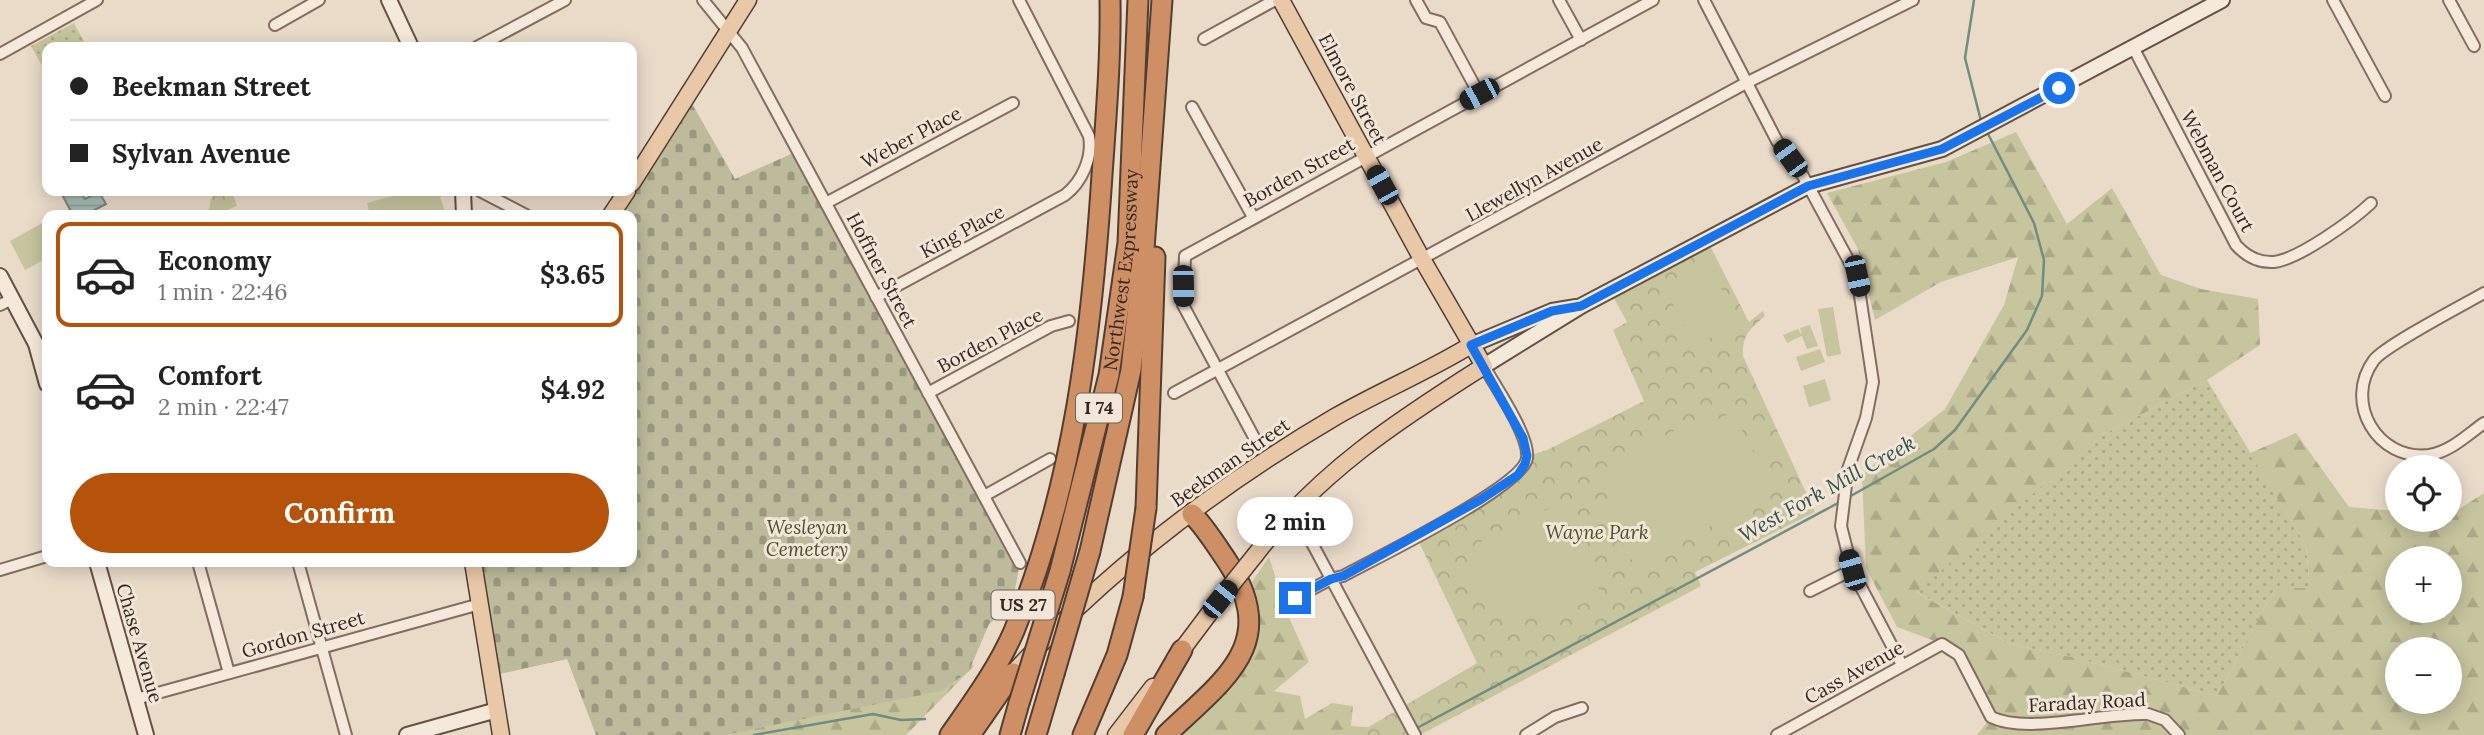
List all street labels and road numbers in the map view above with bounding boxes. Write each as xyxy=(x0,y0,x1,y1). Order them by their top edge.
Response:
street label: Elmore Street xyxy=(1314,29,1393,149)
street label: Weber Place xyxy=(857,101,965,173)
street label: Webman Court xyxy=(2176,106,2260,236)
street label: Borden Street xyxy=(1239,131,1359,212)
street label: Llewellyn Avenue xyxy=(1461,131,1607,227)
street label: Northwest Expressway xyxy=(1098,168,1143,372)
street label: King Place xyxy=(916,199,1008,263)
street label: Hoffner Street xyxy=(842,208,923,332)
street label: Borden Place xyxy=(933,302,1047,378)
road number: I 74 xyxy=(1076,394,1122,422)
street label: Beekman Street xyxy=(1166,412,1295,512)
street label: Chase Avenue xyxy=(112,581,168,705)
road number: US 27 xyxy=(992,590,1054,620)
street label: Gordon Street xyxy=(239,605,368,663)
street label: Cass Avenue xyxy=(1800,635,1908,709)
street label: Faraday Road xyxy=(2028,687,2146,717)

